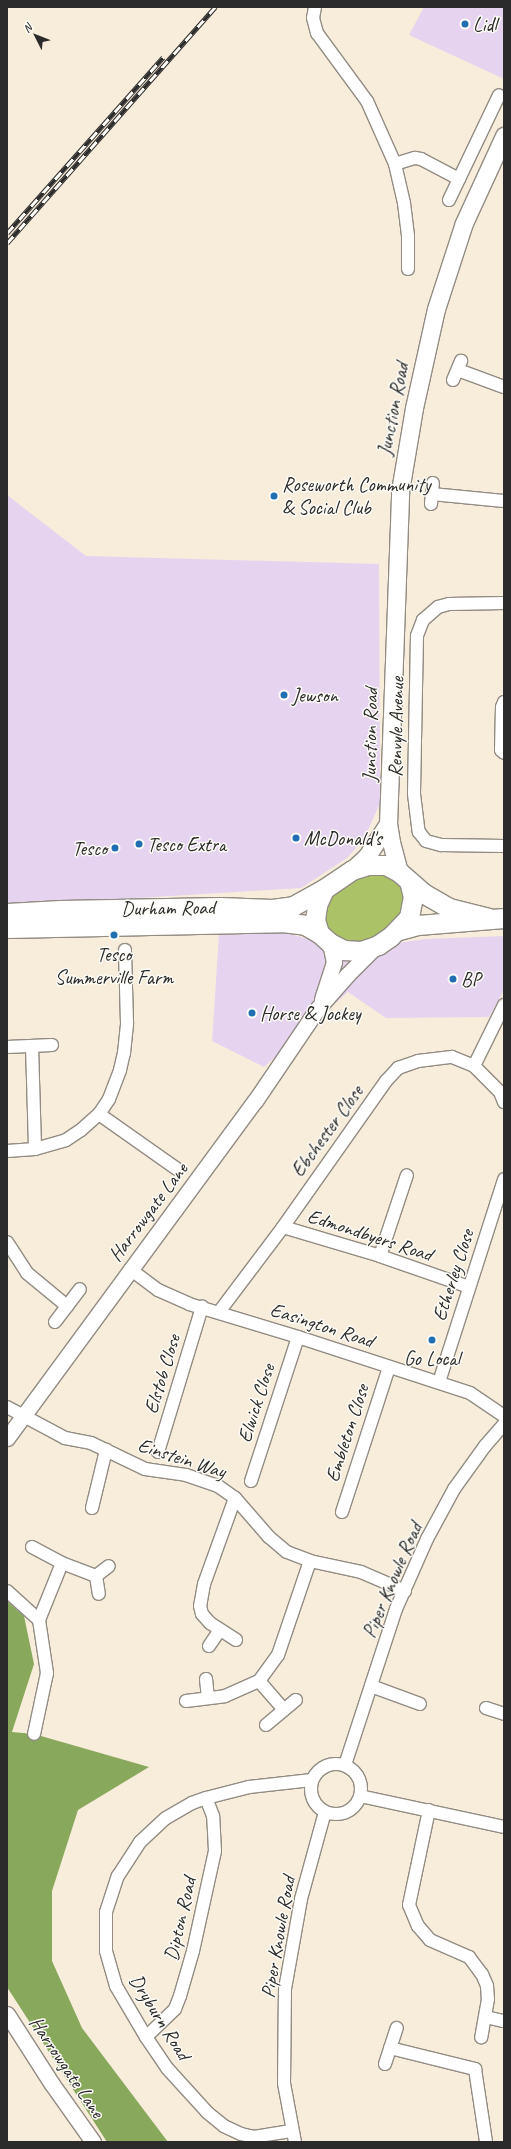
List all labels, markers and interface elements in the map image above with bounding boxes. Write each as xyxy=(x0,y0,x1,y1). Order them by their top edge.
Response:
place label: Lidl xyxy=(473,12,497,36)
north arrow xyxy=(16,16,56,56)
marker: Lidl xyxy=(460,19,470,29)
text: N xyxy=(20,21,35,35)
street label: Junction Road xyxy=(372,361,414,457)
place label: Roseworth Community & Social Club xyxy=(282,472,432,519)
marker: Roseworth Community & Social Club xyxy=(269,491,279,501)
street label: Renvyle Avenue xyxy=(383,677,409,777)
place label: Jewson xyxy=(292,683,338,707)
street label: Junction Road xyxy=(357,688,383,782)
marker: Jewson xyxy=(279,690,289,700)
place label: McDonald's xyxy=(304,826,382,850)
place label: Tesco Extra xyxy=(147,832,227,856)
marker: McDonald's xyxy=(291,833,301,843)
place label: Tesco xyxy=(72,836,107,860)
marker: Tesco Extra xyxy=(134,839,144,849)
marker: Tesco xyxy=(110,843,120,853)
street label: Durham Road xyxy=(121,895,215,921)
marker: Tesco Summerville Farm xyxy=(109,930,119,940)
place label: Tesco Summerville Farm xyxy=(55,942,173,989)
place label: BP xyxy=(461,967,481,991)
marker: BP xyxy=(448,974,458,984)
place label: Horse & Jockey xyxy=(260,1001,360,1025)
marker: Horse & Jockey xyxy=(247,1008,257,1018)
street label: Ebchester Close xyxy=(286,1081,368,1181)
street label: Harrowgate Lane xyxy=(103,1158,193,1266)
street label: Edmondbyers Road xyxy=(305,1204,435,1266)
street label: Etherley Close xyxy=(427,1226,479,1324)
street label: Easington Road xyxy=(267,1297,377,1353)
street label: Elstob Close xyxy=(139,1332,185,1416)
marker: Go Local xyxy=(427,1335,437,1345)
place label: Go Local xyxy=(404,1346,460,1370)
street label: Elwick Close xyxy=(232,1361,280,1445)
street label: Embleton Close xyxy=(320,1381,374,1485)
street label: Einstein Way xyxy=(135,1433,229,1483)
street label: Piper Knowle Road xyxy=(357,1519,427,1641)
street label: Piper Knowle Road xyxy=(255,1874,301,2000)
street label: Dipton Road xyxy=(159,1875,201,1963)
street label: Dryburn Road xyxy=(124,1970,196,2064)
street label: Harrowgate Lane xyxy=(24,2011,110,2123)

